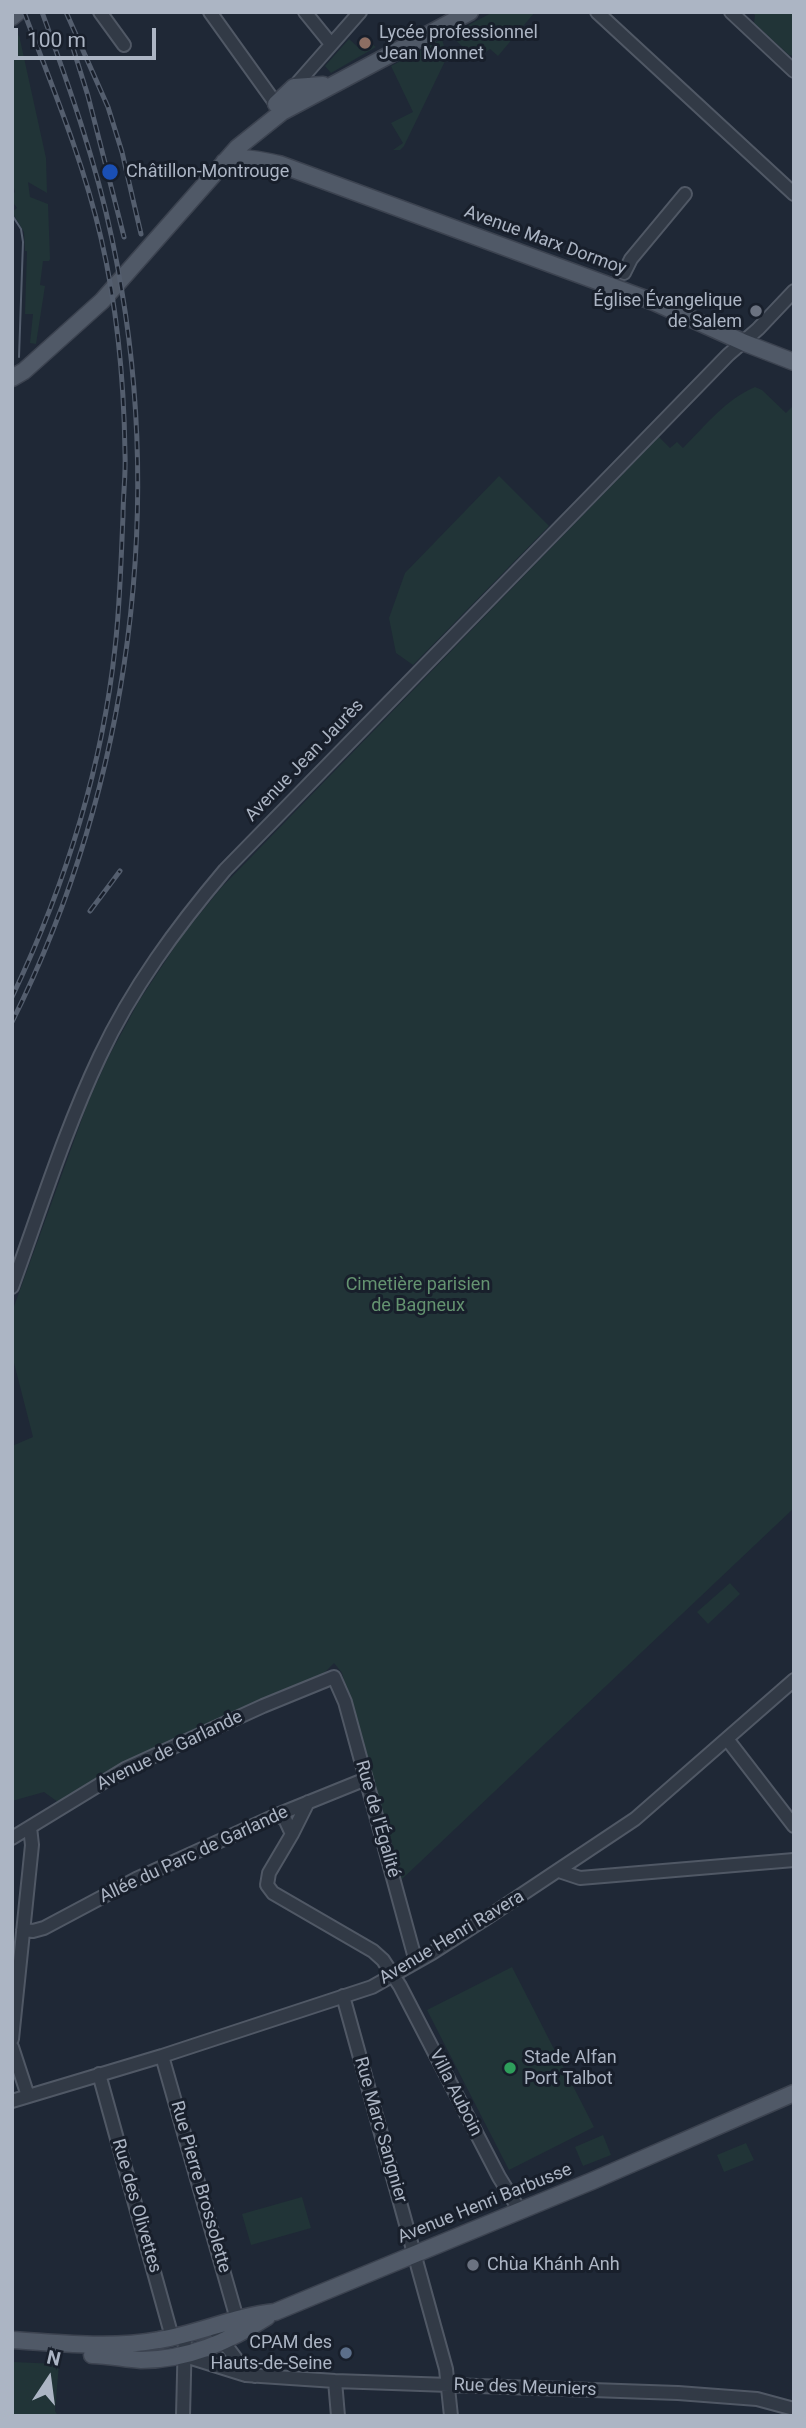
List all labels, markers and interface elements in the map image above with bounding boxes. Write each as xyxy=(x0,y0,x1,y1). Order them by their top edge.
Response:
scale bar xyxy=(18,14,159,58)
place label: Lycée professionnel Jean Monnet xyxy=(379,22,538,64)
text: 100 m xyxy=(27,28,86,52)
marker: Lycée professionnel Jean Monnet xyxy=(357,35,373,51)
place label: Châtillon-Montrouge xyxy=(126,161,289,183)
marker: Châtillon-Montrouge xyxy=(100,162,120,182)
street label: Avenue Marx Dormoy xyxy=(461,202,629,280)
place label: Église Évangelique de Salem xyxy=(593,290,742,332)
marker: Église Évangelique de Salem xyxy=(748,303,764,319)
street label: Avenue Jean Jaurès xyxy=(241,695,369,827)
park label: Cimetière parisien de Bagneux xyxy=(346,1274,490,1316)
street label: Avenue de Garlande xyxy=(94,1706,246,1796)
street label: Rue de l'Égalité xyxy=(350,1758,404,1880)
street label: Allée du Parc de Garlande xyxy=(96,1802,292,1908)
street label: Avenue Henri Ravera xyxy=(376,1886,528,1990)
street label: Villa Auboin xyxy=(424,2046,486,2140)
place label: Stade Alfan Port Talbot xyxy=(524,2047,617,2090)
street label: Rue Marc Sangnier xyxy=(349,2055,411,2205)
marker: Stade Alfan Port Talbot xyxy=(502,2060,518,2076)
street label: Rue Pierre Brossolette xyxy=(165,2099,235,2275)
street label: Rue des Olivettes xyxy=(107,2137,165,2275)
street label: Avenue Henri Barbusse xyxy=(395,2159,575,2249)
place label: Chùa Khánh Anh xyxy=(487,2254,620,2276)
marker: Chùa Khánh Anh xyxy=(465,2257,481,2273)
place label: CPAM des Hauts-de-Seine xyxy=(211,2332,332,2374)
north arrow xyxy=(14,2344,84,2414)
text: N xyxy=(45,2345,63,2371)
marker: CPAM des Hauts-de-Seine xyxy=(338,2345,354,2361)
street label: Rue des Meuniers xyxy=(453,2375,597,2401)

